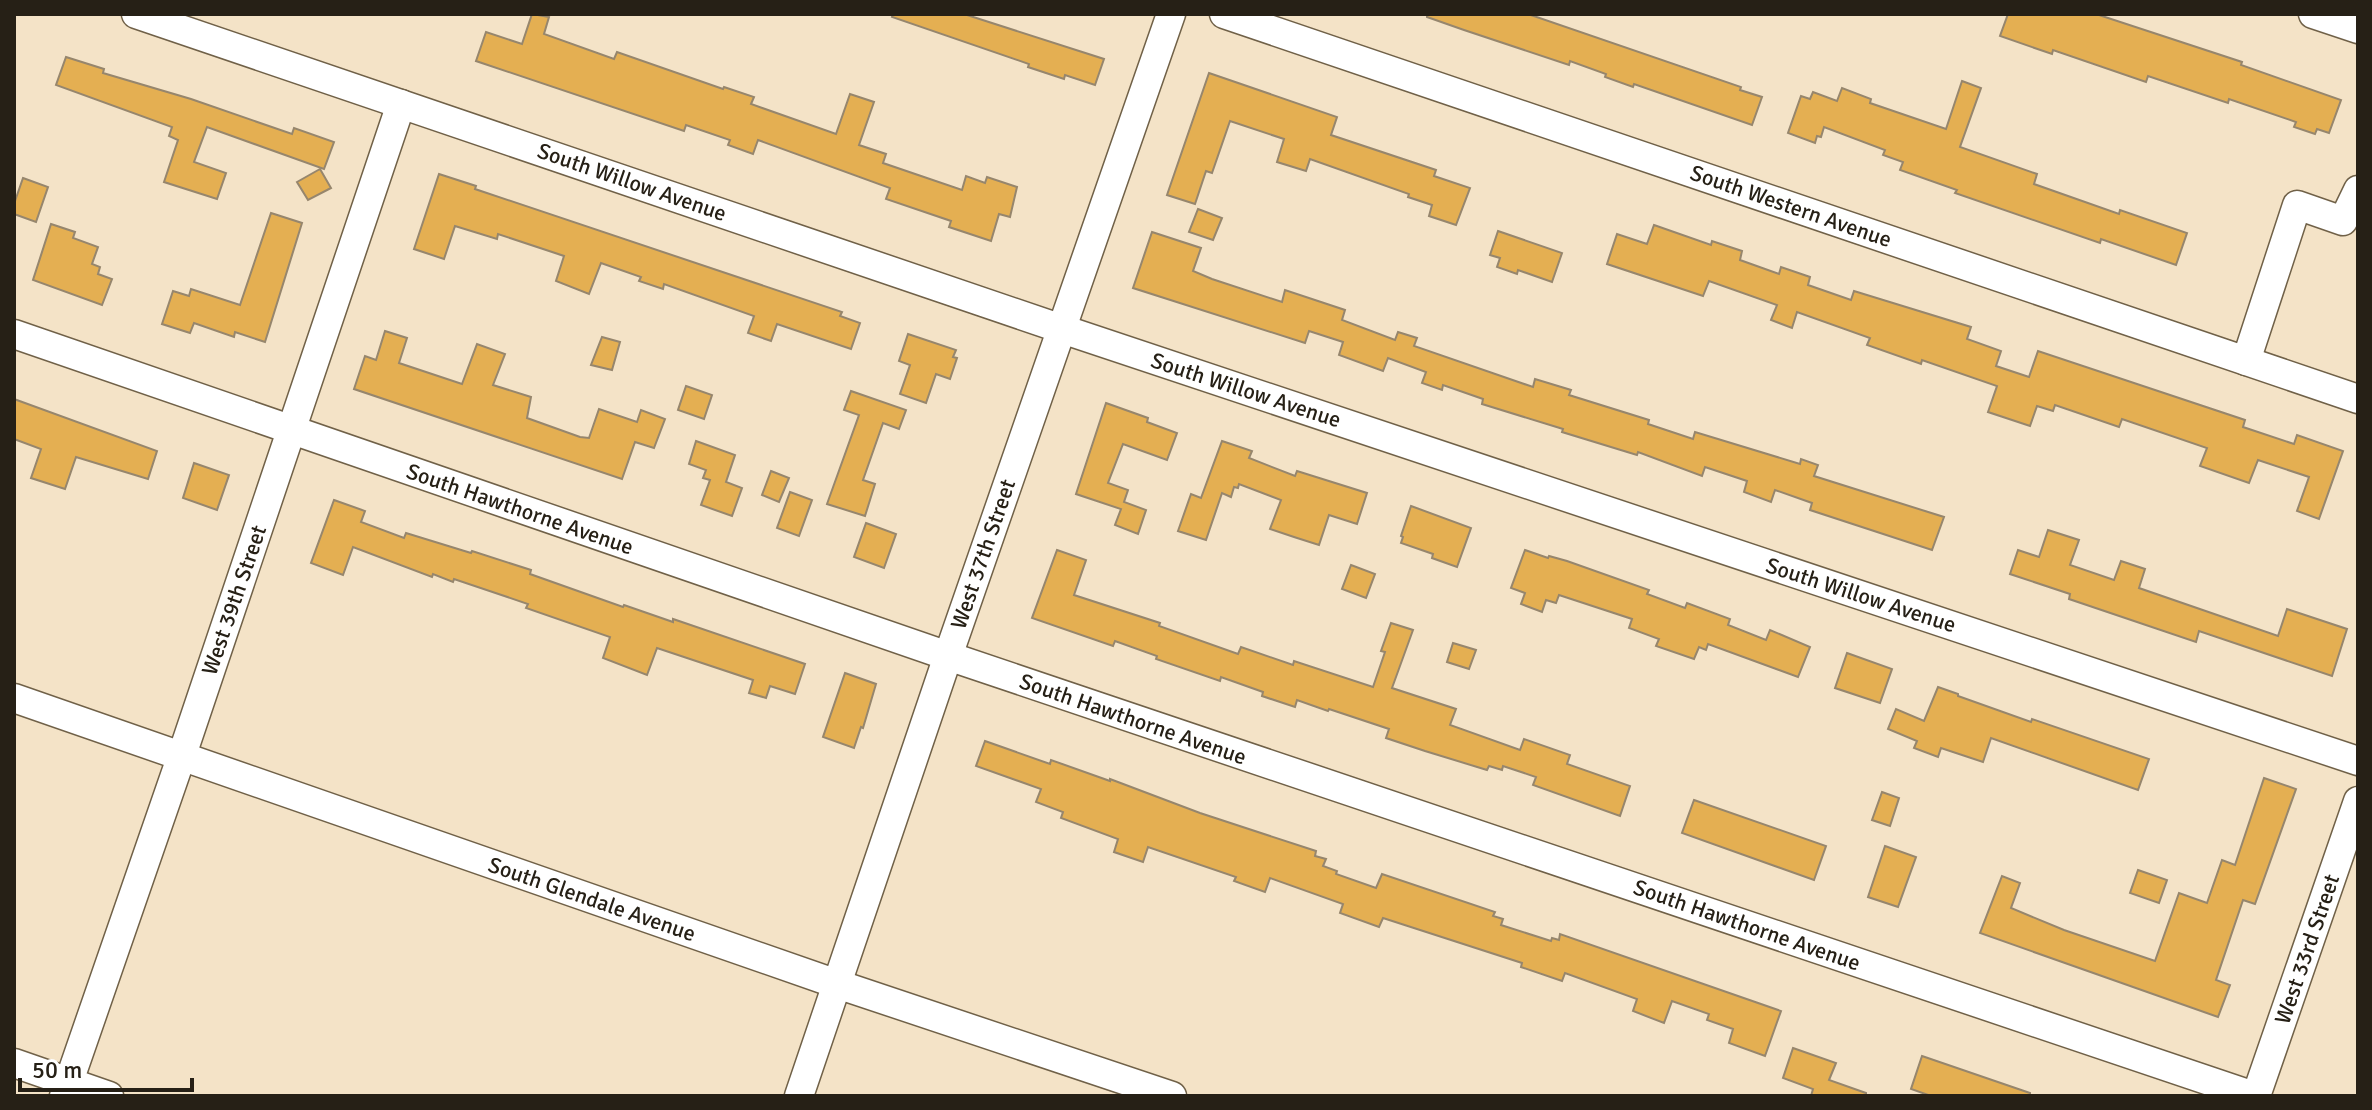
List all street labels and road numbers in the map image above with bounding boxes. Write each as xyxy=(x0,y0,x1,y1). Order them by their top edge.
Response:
street label: South Willow Avenue xyxy=(534,137,730,227)
street label: South Western Avenue xyxy=(1687,159,1895,253)
street label: South Willow Avenue xyxy=(1148,347,1344,433)
street label: South Hawthorne Avenue xyxy=(403,457,637,561)
street label: West 37th Street xyxy=(945,475,1021,632)
street label: West 39th Street xyxy=(196,521,272,678)
street label: South Willow Avenue xyxy=(1763,552,1959,638)
street label: South Hawthorne Avenue xyxy=(1016,667,1250,771)
street label: South Glendale Avenue xyxy=(485,851,699,947)
street label: West 33rd Street xyxy=(2269,870,2345,1027)
street label: South Hawthorne Avenue xyxy=(1630,873,1864,977)

